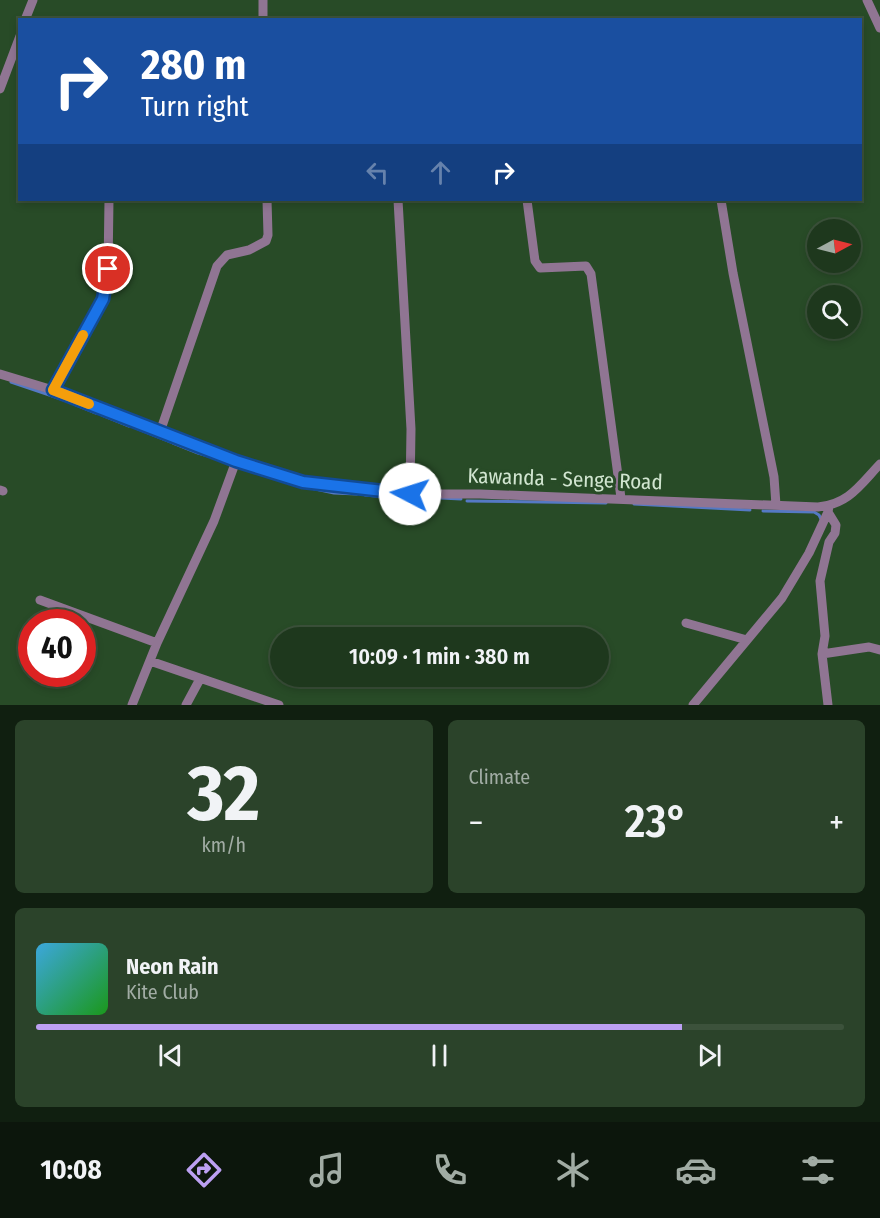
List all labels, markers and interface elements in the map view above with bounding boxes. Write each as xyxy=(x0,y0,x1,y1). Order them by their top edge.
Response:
text: 280 m xyxy=(141,40,246,90)
icon: right xyxy=(42,42,120,120)
text: Turn right xyxy=(141,91,249,123)
icon: left xyxy=(361,156,394,189)
icon: ahead xyxy=(424,156,457,189)
icon: right xyxy=(487,156,520,189)
north arrow xyxy=(807,219,861,273)
map controls xyxy=(807,219,861,339)
pin xyxy=(82,243,133,294)
icon: arrive xyxy=(91,252,124,285)
button: search xyxy=(807,285,861,339)
position arrow xyxy=(378,462,442,526)
street label: Kawanda - Senge Road xyxy=(467,463,663,495)
speed limit sign: 40 xyxy=(18,609,96,687)
text: 10:09 · 1 min · 380 m xyxy=(349,643,530,670)
text: 32 xyxy=(188,747,260,841)
text: Climate xyxy=(469,765,530,789)
text: 23° xyxy=(625,795,688,849)
text: − xyxy=(469,803,483,843)
text: + xyxy=(829,803,844,843)
text: km/h xyxy=(201,833,246,857)
text: Neon Rain xyxy=(126,953,219,980)
text: Kite Club xyxy=(126,980,199,1004)
icon: previous xyxy=(154,1039,187,1072)
icon: pause xyxy=(423,1039,456,1072)
icon: next xyxy=(693,1039,726,1072)
icon: directions xyxy=(183,1149,225,1191)
icon: music xyxy=(306,1149,348,1191)
icon: phone xyxy=(429,1149,471,1191)
icon: climate xyxy=(552,1149,594,1191)
icon: car xyxy=(675,1149,717,1191)
icon: filters xyxy=(797,1149,839,1191)
text: 10:08 xyxy=(40,1154,102,1186)

